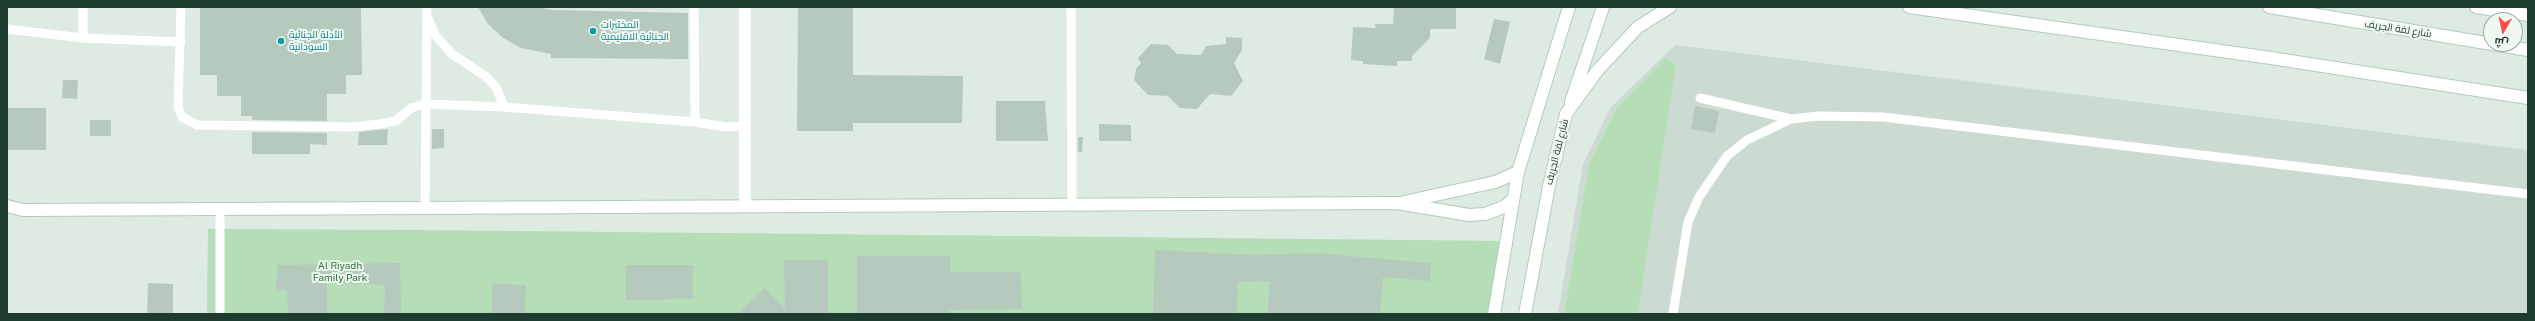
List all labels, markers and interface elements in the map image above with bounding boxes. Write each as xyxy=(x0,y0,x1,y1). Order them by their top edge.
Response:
north arrow xyxy=(2483,12,2523,52)
street label: شارع لفة الجريف xyxy=(2364,18,2432,40)
place label: المختبرات الجنائية الاقليمية xyxy=(601,19,669,42)
marker: المختبرات الجنائية الاقليمية xyxy=(588,26,598,36)
place label: الأدلة الجنائية السودانية xyxy=(289,29,343,52)
marker: الأدلة الجنائية السودانية xyxy=(276,36,286,46)
text: ش xyxy=(2493,36,2509,50)
street label: شارع لفة الجريف xyxy=(1543,118,1571,186)
park label: Al Riyadh Family Park xyxy=(313,260,367,284)

